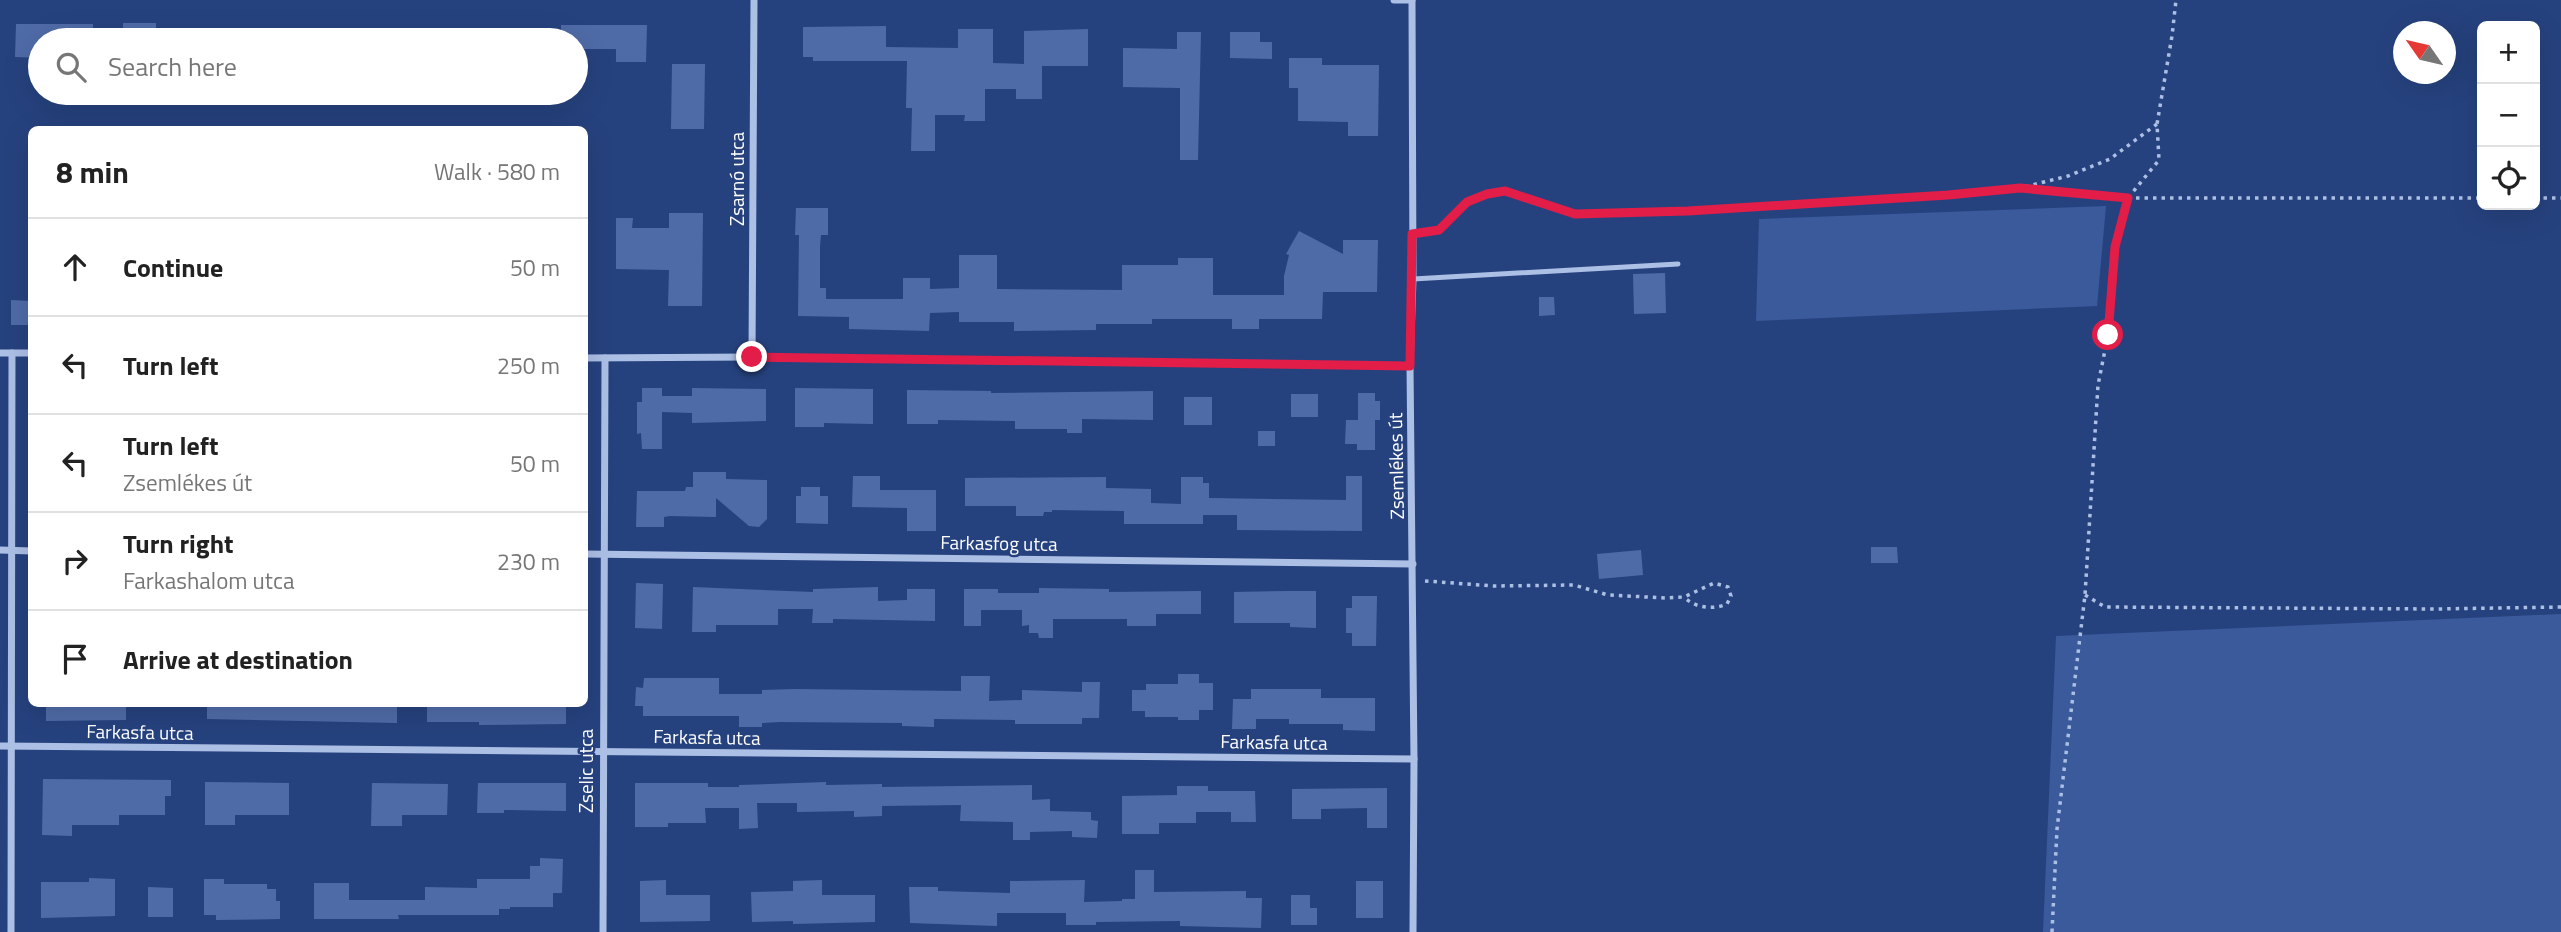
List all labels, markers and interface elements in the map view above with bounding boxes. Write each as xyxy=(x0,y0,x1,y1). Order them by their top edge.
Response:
north arrow xyxy=(2393,21,2456,84)
map controls xyxy=(2477,21,2540,210)
button: + xyxy=(2477,21,2540,84)
search box xyxy=(28,28,588,105)
text: Search here xyxy=(108,47,237,86)
icon: search xyxy=(52,48,90,86)
button: − xyxy=(2477,84,2540,147)
street label: Zsarnó utca xyxy=(722,131,751,226)
button: locate xyxy=(2477,147,2540,210)
text: 8 min xyxy=(56,149,129,195)
text: Walk · 580 m xyxy=(434,154,560,189)
icon: ahead xyxy=(56,248,94,286)
text: Continue xyxy=(123,248,223,287)
text: 50 m xyxy=(510,250,560,285)
route start xyxy=(2092,319,2123,350)
route end xyxy=(736,341,767,372)
icon: left xyxy=(56,346,94,384)
text: Turn left xyxy=(123,346,218,385)
text: 250 m xyxy=(497,348,560,383)
street label: Zsemlékes út xyxy=(1380,412,1411,520)
text: Turn left xyxy=(123,426,218,465)
icon: left xyxy=(56,444,94,482)
text: 50 m xyxy=(510,446,560,481)
text: Zsemlékes út xyxy=(123,465,252,500)
text: Turn right xyxy=(123,524,234,563)
street label: Farkasfog utca xyxy=(940,527,1058,558)
icon: right xyxy=(56,542,94,580)
text: 230 m xyxy=(497,544,560,579)
text: Farkashalom utca xyxy=(123,563,294,598)
icon: arrive xyxy=(56,640,94,678)
text: Arrive at destination xyxy=(123,640,353,679)
street label: Farkasfa utca xyxy=(86,716,194,747)
street label: Farkasfa utca xyxy=(653,721,761,752)
street label: Farkasfa utca xyxy=(1220,726,1328,757)
street label: Zselic utca xyxy=(571,728,600,813)

